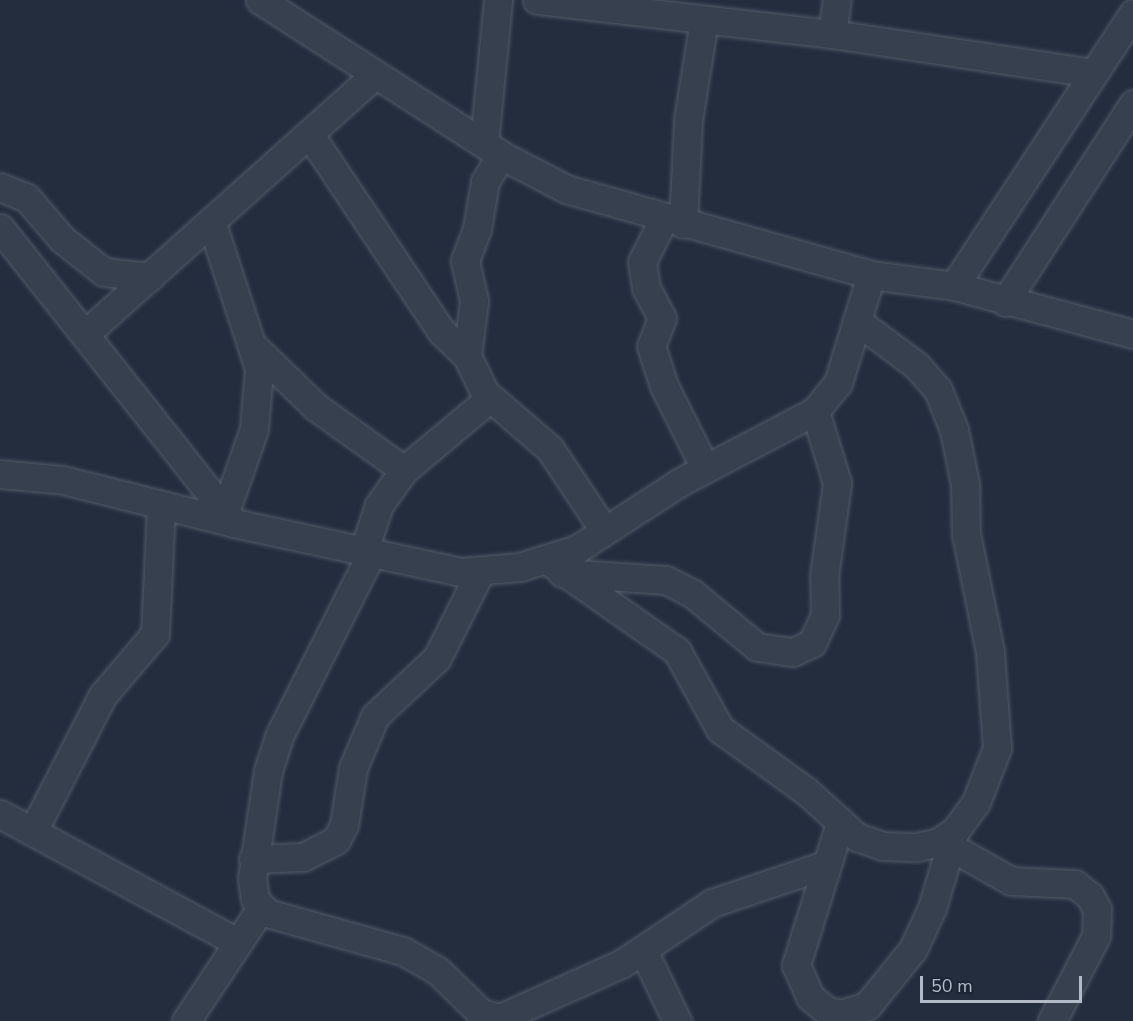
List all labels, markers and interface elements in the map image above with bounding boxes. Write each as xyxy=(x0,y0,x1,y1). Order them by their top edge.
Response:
scale bar xyxy=(923,964,1085,1002)
text: 50 m xyxy=(931,974,973,998)

